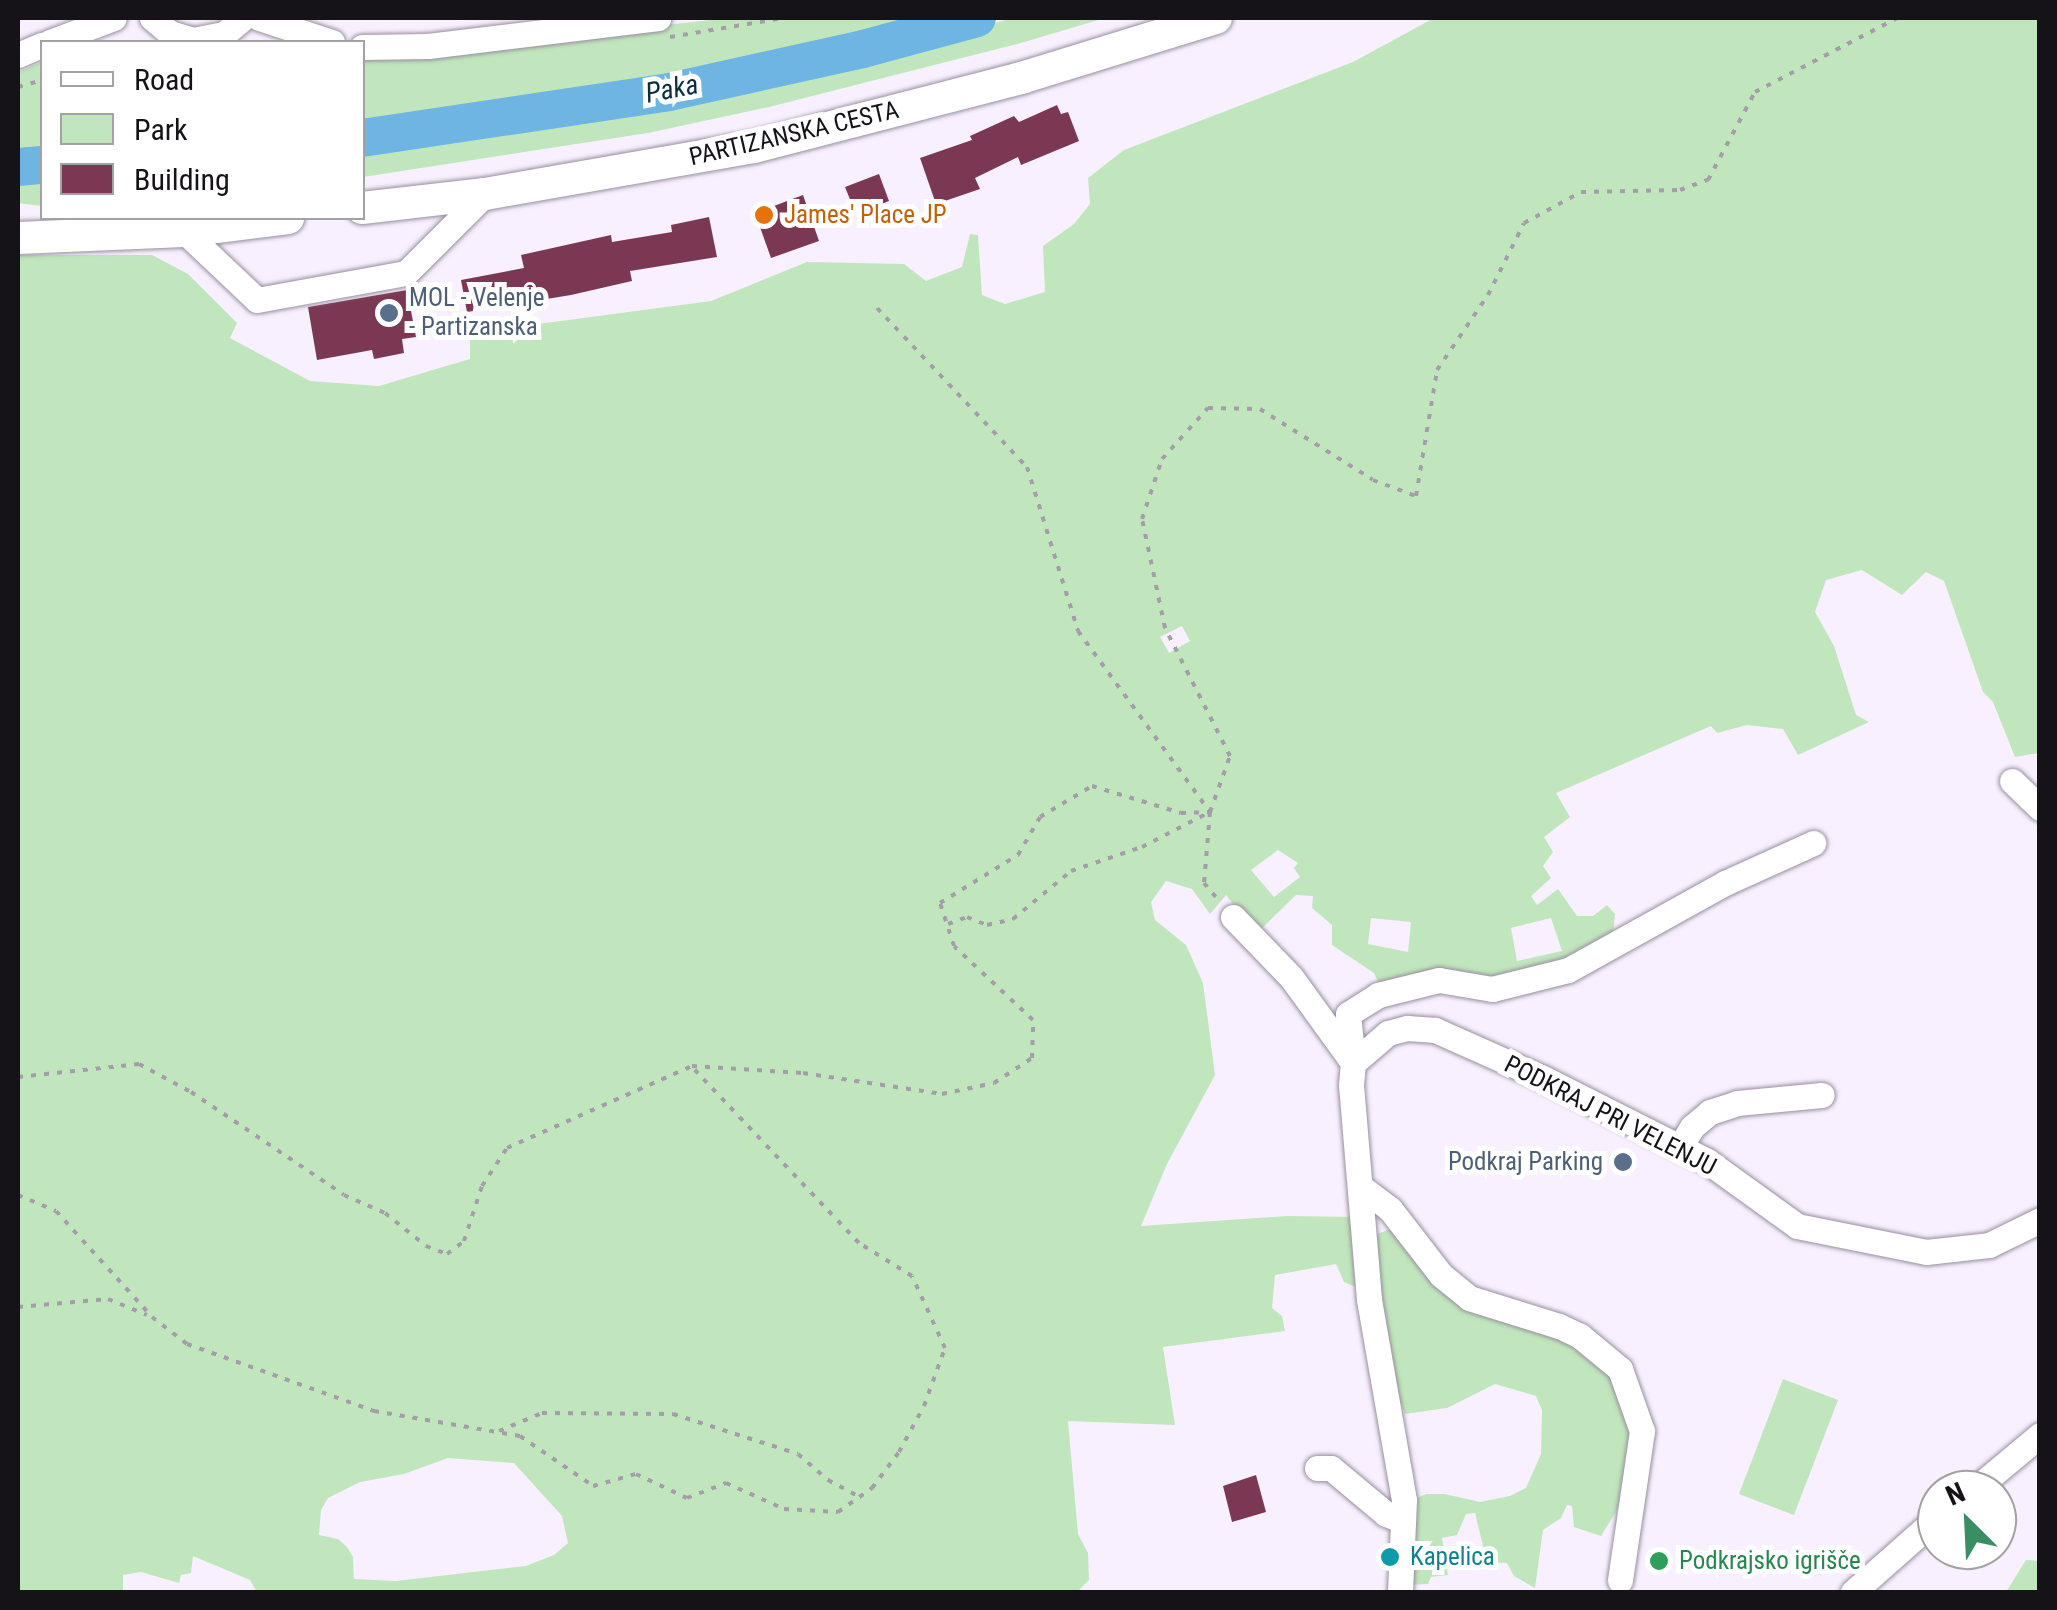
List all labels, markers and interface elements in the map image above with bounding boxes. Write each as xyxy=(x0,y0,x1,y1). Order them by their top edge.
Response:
legend xyxy=(40,40,365,220)
text: Road xyxy=(134,62,194,97)
water label: Paka xyxy=(643,67,701,111)
street label: PARTIZANSKA CESTA xyxy=(686,95,902,173)
text: Park xyxy=(134,112,188,147)
text: Building xyxy=(134,162,230,197)
place label: James' Place JP xyxy=(784,200,947,230)
marker: James' Place JP xyxy=(753,204,775,226)
place label: MOL - Velenje - Partizanska xyxy=(409,284,545,343)
marker: MOL - Velenje - Partizanska xyxy=(378,302,400,324)
street label: PODKRAJ PRI VELENJU xyxy=(1499,1050,1721,1182)
place label: Podkraj Parking xyxy=(1448,1147,1603,1177)
marker: Podkraj Parking xyxy=(1612,1151,1634,1173)
north arrow xyxy=(1917,1470,2017,1570)
text: N xyxy=(1941,1475,1970,1513)
place label: Kapelica xyxy=(1410,1542,1495,1572)
marker: Kapelica xyxy=(1379,1546,1401,1568)
place label: Podkrajsko igrišče xyxy=(1679,1546,1861,1576)
marker: Podkrajsko igrišče xyxy=(1648,1550,1670,1572)

